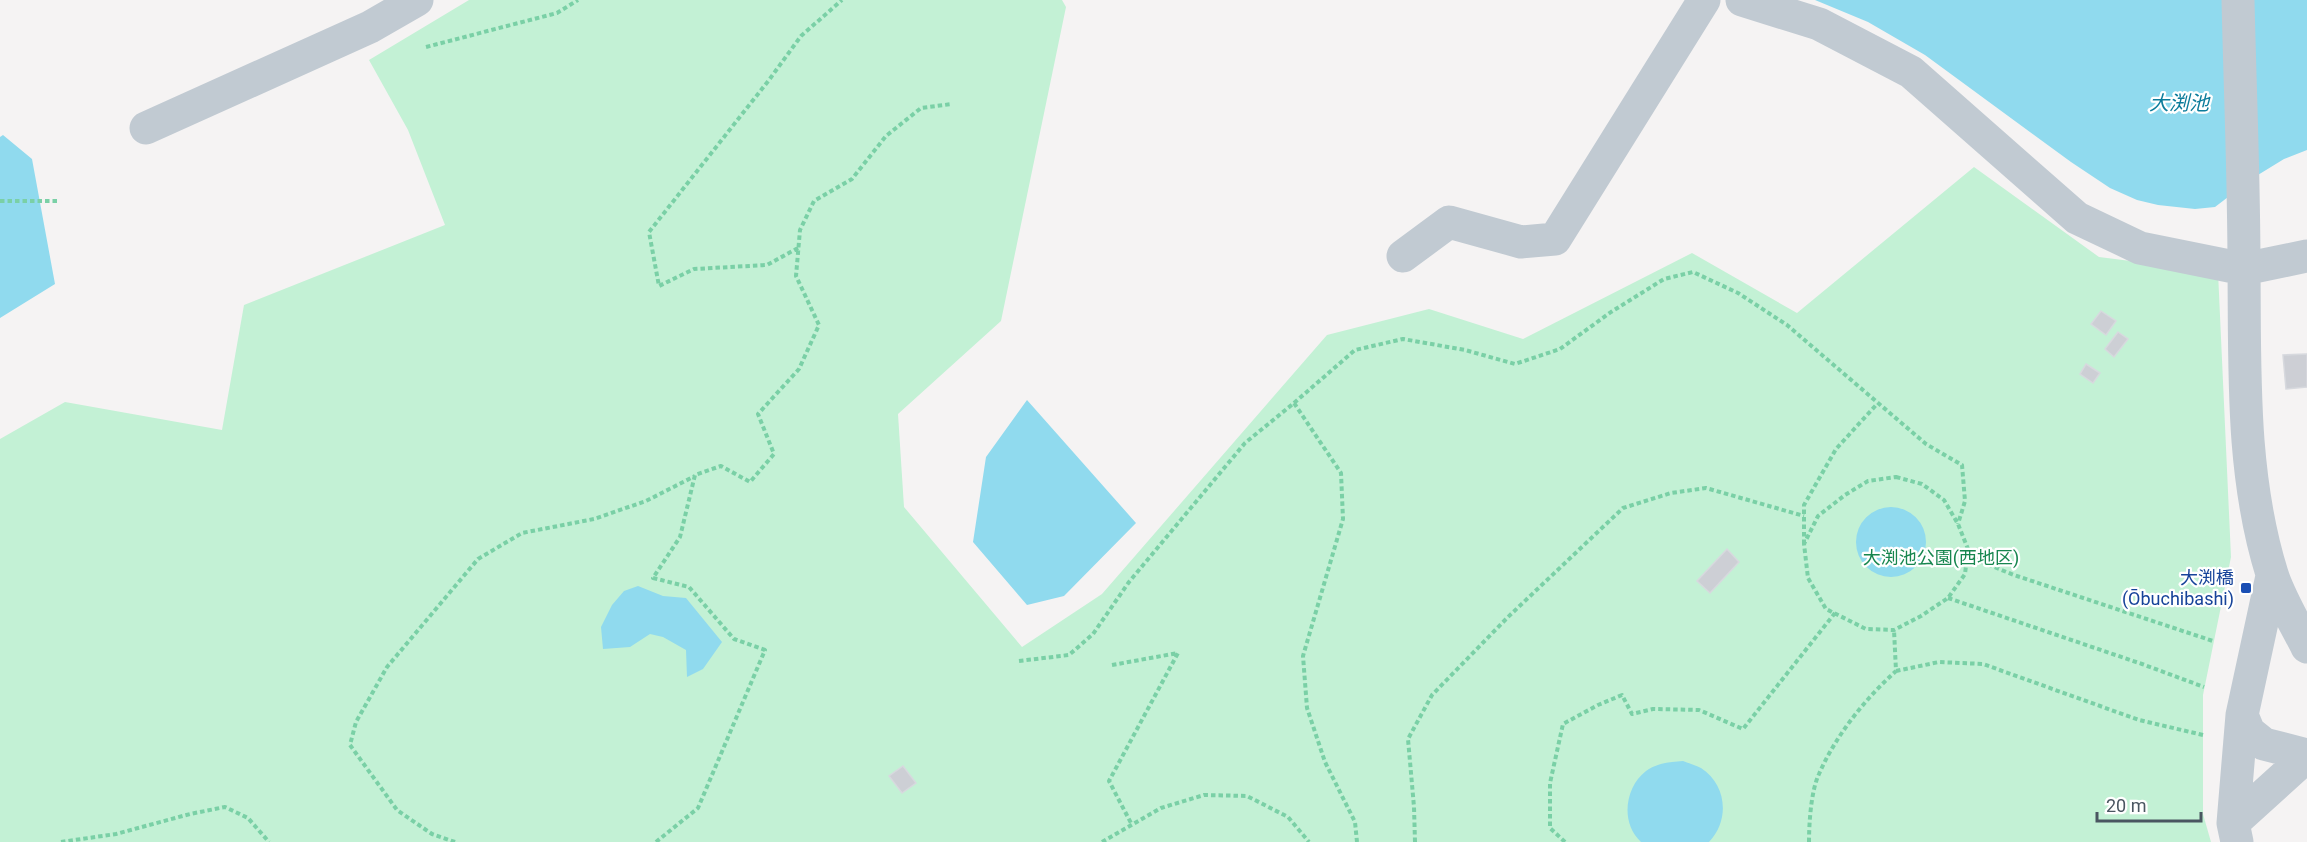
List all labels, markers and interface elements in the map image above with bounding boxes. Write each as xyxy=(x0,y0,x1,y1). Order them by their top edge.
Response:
water label: 大渕池 xyxy=(2149,91,2211,115)
park label: 大渕池公園(西地区) xyxy=(1863,547,2019,569)
place label: 大渕橋 (Ōbuchibashi) xyxy=(2122,567,2234,610)
marker: 大渕橋 (Ōbuchibashi) xyxy=(2239,581,2253,595)
scale bar xyxy=(2097,785,2200,823)
text: 20 m xyxy=(2106,795,2146,816)

